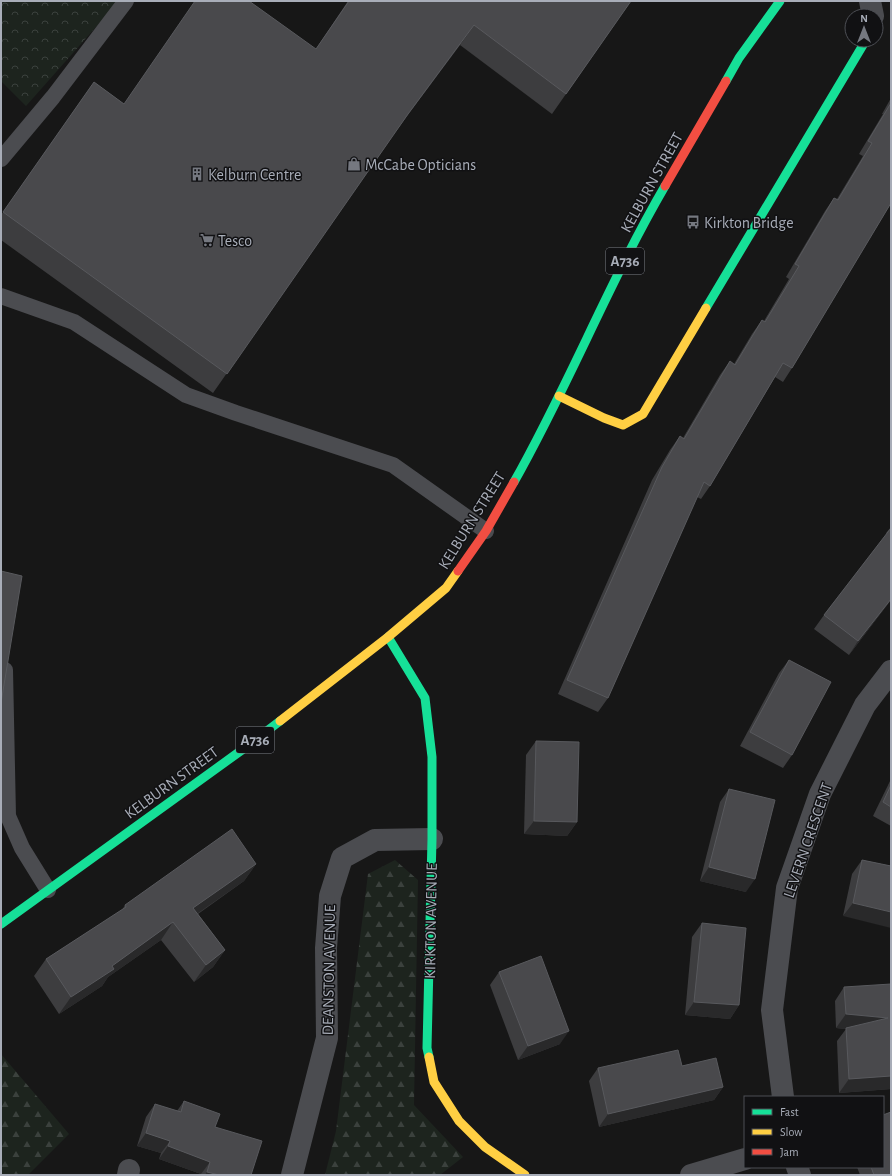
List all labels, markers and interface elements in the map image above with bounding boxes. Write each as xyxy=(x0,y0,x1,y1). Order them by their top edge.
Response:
north arrow xyxy=(844,8,884,48)
text: N xyxy=(860,13,868,24)
street label: KELBURN STREET xyxy=(618,130,686,235)
shop icon: McCabe Opticians xyxy=(346,156,362,172)
place label: McCabe Opticians xyxy=(365,157,476,173)
building icon: Kelburn Centre xyxy=(189,166,205,182)
place label: Kelburn Centre xyxy=(208,167,301,183)
bus stop icon: Kirkton Bridge xyxy=(685,214,701,230)
place label: Kirkton Bridge xyxy=(704,215,794,231)
supermarket icon: Tesco xyxy=(199,232,215,248)
place label: Tesco xyxy=(218,233,252,249)
road number: A736 xyxy=(606,248,644,274)
street label: KELBURN STREET xyxy=(436,469,508,572)
road number: A736 xyxy=(236,727,274,753)
street label: KELBURN STREET xyxy=(122,743,221,822)
street label: LEVERN CRESCENT xyxy=(781,781,835,900)
street label: KIRKTON AVENUE xyxy=(422,863,440,979)
street label: DEANSTON AVENUE xyxy=(320,904,338,1036)
legend xyxy=(744,1096,884,1168)
text: Fast xyxy=(780,1106,799,1118)
text: Slow xyxy=(780,1126,802,1138)
text: Jam xyxy=(780,1146,799,1158)

